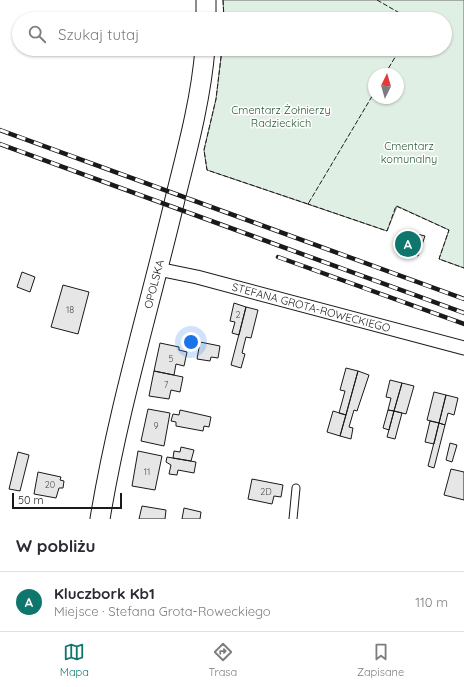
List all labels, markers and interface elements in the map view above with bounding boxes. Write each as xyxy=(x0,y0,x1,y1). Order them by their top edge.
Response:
search box xyxy=(12,12,452,56)
icon: search xyxy=(26,23,48,45)
text: Szukaj tutaj xyxy=(58,25,139,44)
north arrow xyxy=(368,68,404,104)
park label: Cmentarz Żołnierzy Radzieckich xyxy=(231,103,331,130)
park label: Cmentarz komunalny xyxy=(381,139,437,166)
pin: A xyxy=(395,229,421,259)
street label: OPOLSKA xyxy=(141,258,167,310)
street label: STEFANA GROTA-ROWECKIEGO xyxy=(231,280,392,335)
house number: 18 xyxy=(66,304,74,315)
house number: 2 xyxy=(236,309,241,320)
your location xyxy=(181,332,201,352)
house number: 5 xyxy=(169,353,174,364)
house number: 7 xyxy=(164,379,169,390)
house number: 9 xyxy=(153,420,159,431)
house number: 11 xyxy=(144,466,150,477)
house number: 20 xyxy=(45,479,55,490)
house number: 2D xyxy=(260,486,272,497)
scale bar xyxy=(12,491,122,510)
text: 50 m xyxy=(18,493,44,507)
text: W pobliżu xyxy=(16,535,96,556)
text: Kluczbork Kb1 xyxy=(54,584,155,603)
text: A xyxy=(25,594,33,610)
text: 110 m xyxy=(415,594,448,610)
text: Miejsce · Stefana Grota-Roweckiego xyxy=(54,603,271,619)
tab: Mapa xyxy=(60,641,89,679)
tab: Trasa xyxy=(209,641,237,679)
tab: Zapisane xyxy=(357,641,404,679)

